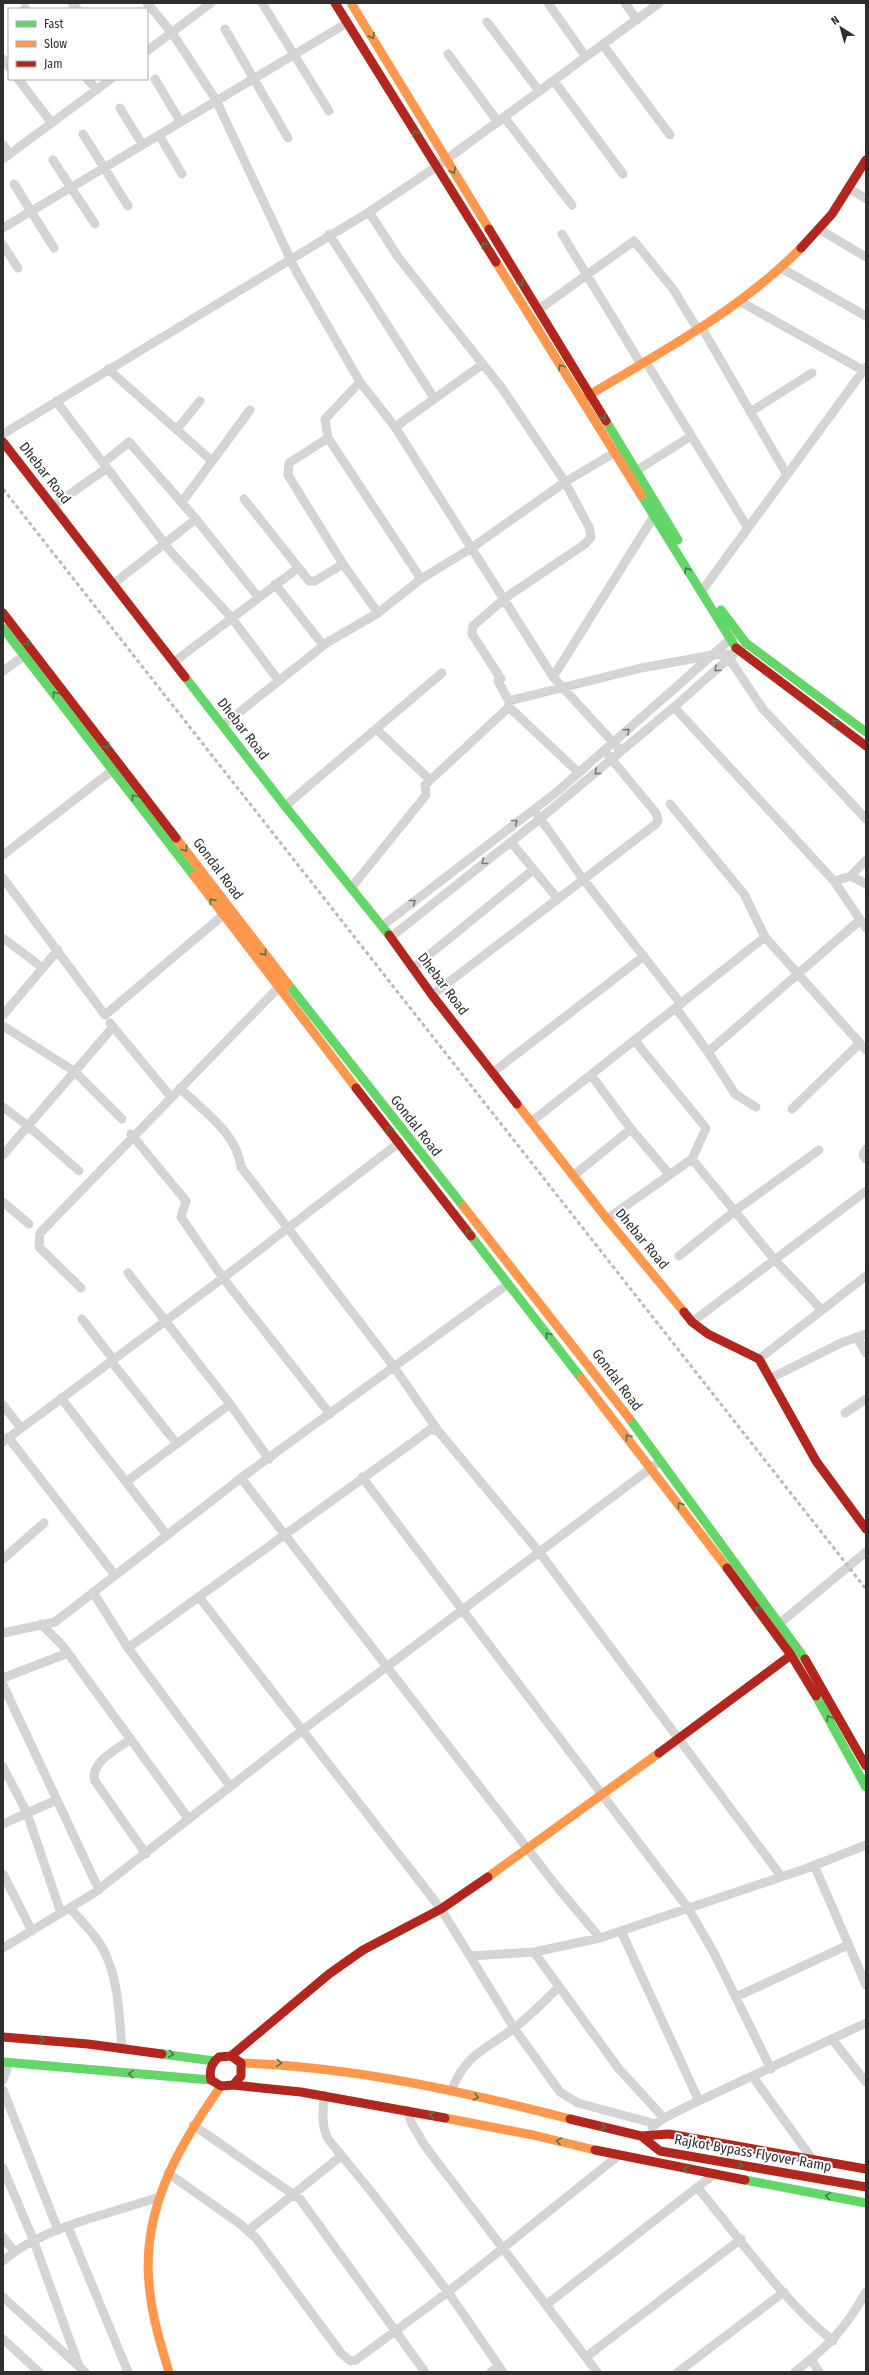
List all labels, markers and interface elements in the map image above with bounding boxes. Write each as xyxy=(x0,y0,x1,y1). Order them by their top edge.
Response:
legend xyxy=(8,8,148,80)
north arrow xyxy=(821,8,861,48)
text: N xyxy=(829,13,842,28)
text: Fast xyxy=(44,17,63,31)
one-way arrow xyxy=(367,32,375,39)
text: Slow xyxy=(44,37,67,51)
text: Jam xyxy=(44,57,62,71)
one-way arrow xyxy=(413,130,420,137)
one-way arrow xyxy=(449,167,456,174)
one-way arrow xyxy=(482,242,489,249)
one-way arrow xyxy=(516,279,523,286)
one-way arrow xyxy=(558,364,565,371)
one-way arrow xyxy=(599,413,606,420)
street label: Dhebar Road xyxy=(16,439,74,507)
one-way arrow xyxy=(685,567,692,574)
one-way arrow xyxy=(22,639,29,646)
one-way arrow xyxy=(714,664,721,671)
one-way arrow xyxy=(53,692,60,699)
street label: Dhebar Road xyxy=(214,695,272,763)
one-way arrow xyxy=(832,720,839,727)
one-way arrow xyxy=(622,728,630,736)
one-way arrow xyxy=(102,742,109,749)
one-way arrow xyxy=(594,767,601,774)
one-way arrow xyxy=(132,795,139,802)
one-way arrow xyxy=(511,820,518,827)
street label: Gondal Road xyxy=(189,835,247,903)
one-way arrow xyxy=(181,845,188,852)
one-way arrow xyxy=(482,857,489,864)
one-way arrow xyxy=(210,899,217,906)
one-way arrow xyxy=(408,900,415,907)
one-way arrow xyxy=(259,949,267,956)
street label: Dhebar Road xyxy=(414,949,472,1019)
street label: Gondal Road xyxy=(387,1092,445,1160)
one-way arrow xyxy=(387,1126,394,1133)
street label: Dhebar Road xyxy=(612,1205,672,1273)
one-way arrow xyxy=(466,1229,473,1236)
one-way arrow xyxy=(546,1332,553,1339)
street label: Gondal Road xyxy=(588,1346,646,1414)
one-way arrow xyxy=(626,1434,633,1441)
one-way arrow xyxy=(678,1502,685,1509)
one-way arrow xyxy=(755,1606,763,1613)
one-way arrow xyxy=(826,1715,833,1722)
one-way arrow xyxy=(39,2036,45,2045)
one-way arrow xyxy=(168,2049,174,2058)
one-way arrow xyxy=(276,2059,283,2068)
one-way arrow xyxy=(128,2070,134,2079)
one-way arrow xyxy=(473,2092,480,2100)
one-way arrow xyxy=(429,2111,435,2119)
one-way arrow xyxy=(600,2123,606,2131)
street label: Rajkot Bypass Flyover Ramp xyxy=(673,2131,833,2175)
one-way arrow xyxy=(556,2138,562,2146)
one-way arrow xyxy=(737,2160,743,2169)
one-way arrow xyxy=(683,2166,689,2174)
one-way arrow xyxy=(825,2192,831,2201)

